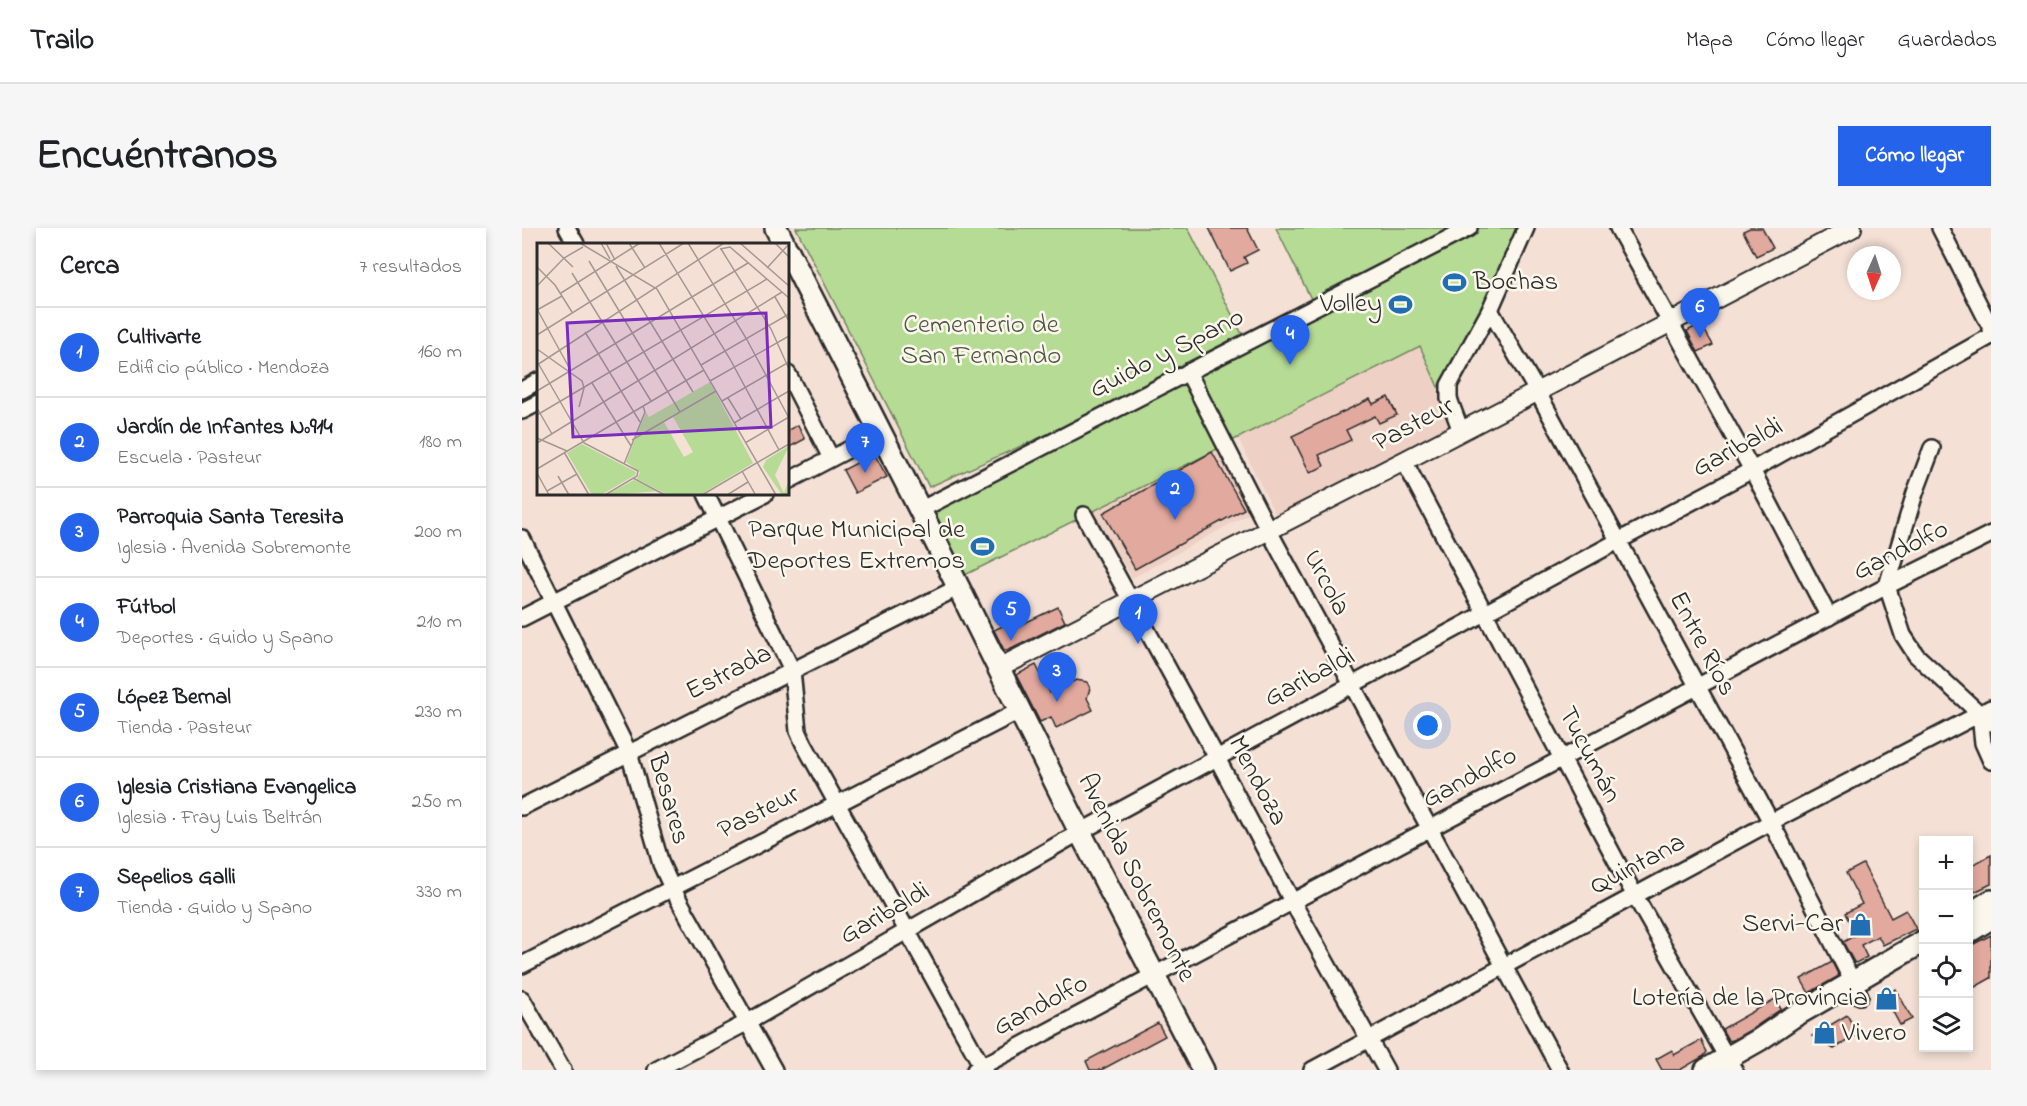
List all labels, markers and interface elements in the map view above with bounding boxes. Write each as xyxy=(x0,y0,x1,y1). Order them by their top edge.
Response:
text: Trailo xyxy=(30,21,94,62)
text: Mapa xyxy=(1686,26,1733,56)
text: Cómo llegar xyxy=(1766,26,1864,56)
text: Guardados xyxy=(1897,26,1997,56)
text: Encuéntranos xyxy=(36,126,278,187)
button: Cómo llegar xyxy=(1838,126,1991,186)
inset map xyxy=(537,243,789,495)
north arrow xyxy=(1847,246,1901,300)
text: Cerca xyxy=(60,248,120,286)
text: 7 resultados xyxy=(359,253,462,282)
place label: Bochas xyxy=(1472,263,1558,302)
sports icon: Bochas xyxy=(1442,269,1468,295)
place label: Volley xyxy=(1319,285,1382,324)
pin: 6 xyxy=(1680,288,1720,338)
sports icon: Volley xyxy=(1387,291,1413,317)
street label: Guido y Spano xyxy=(1083,298,1251,410)
park label: Cementerio de San Fernando xyxy=(901,306,1061,376)
pin: 4 xyxy=(1270,316,1310,365)
text: Cultivarte xyxy=(117,322,201,354)
text: 1 xyxy=(76,338,83,367)
text: 160 m xyxy=(418,338,462,367)
text: Edificio público · Mendoza xyxy=(117,354,329,383)
street label: Pasteur xyxy=(1366,387,1462,463)
street label: Garibaldi xyxy=(1686,408,1790,488)
text: Jardín de Infantes Nº914 xyxy=(117,412,333,444)
pin: 7 xyxy=(846,424,884,473)
text: 2 xyxy=(75,428,84,457)
text: 180 m xyxy=(419,428,462,457)
text: Escuela · Pasteur xyxy=(117,444,262,473)
pin: 2 xyxy=(1156,470,1194,520)
text: Parroquia Santa Teresita xyxy=(117,502,344,534)
street label: Gandolfo xyxy=(1846,510,1956,592)
place label: Parque Municipal de Deportes Extremos xyxy=(747,511,966,581)
text: 3 xyxy=(75,518,84,547)
text: 200 m xyxy=(414,518,462,547)
sports icon: Parque Municipal de Deportes Extremos xyxy=(970,533,996,559)
text: Iglesia · Avenida Sobremonte xyxy=(117,534,351,563)
street label: Urcola xyxy=(1292,543,1360,623)
street label: Entre Ríos xyxy=(1658,585,1746,703)
text: Fútbol xyxy=(117,592,176,624)
pin: 5 xyxy=(992,592,1030,641)
pin: 1 xyxy=(1118,594,1158,644)
text: 4 xyxy=(75,608,84,637)
text: 210 m xyxy=(417,608,462,637)
text: Deportes · Guido y Spano xyxy=(117,624,333,653)
street label: Estrada xyxy=(679,635,779,711)
street label: Garibaldi xyxy=(1258,638,1362,718)
pin: 3 xyxy=(1038,652,1076,702)
text: López Bernal xyxy=(117,682,231,714)
text: 5 xyxy=(74,698,85,727)
text: 230 m xyxy=(415,698,462,727)
street label: Tucumán xyxy=(1547,700,1631,810)
your location xyxy=(1413,711,1442,740)
text: Tienda · Pasteur xyxy=(117,714,252,743)
street label: Mendoza xyxy=(1217,729,1297,833)
street label: Gandolfo xyxy=(1415,737,1525,819)
street label: Besares xyxy=(636,748,700,849)
street label: Avenida Sobremonte xyxy=(1067,767,1206,990)
text: Iglesia Cristiana Evangelica xyxy=(117,772,356,804)
street label: Pasteur xyxy=(711,776,807,850)
text: 6 xyxy=(75,788,84,817)
text: 250 m xyxy=(411,788,462,817)
text: Iglesia · Fray Luis Beltrán xyxy=(117,804,322,833)
street label: Quintana xyxy=(1584,824,1692,906)
map controls xyxy=(1919,836,1973,1052)
button: + xyxy=(1919,836,1973,890)
text: Sepelios Galli xyxy=(117,862,236,894)
street label: Garibaldi xyxy=(833,873,937,955)
text: 7 xyxy=(75,878,84,907)
text: 330 m xyxy=(416,878,462,907)
button: − xyxy=(1919,890,1973,944)
text: Tienda · Guido y Spano xyxy=(117,894,312,923)
place label: Servi-Car xyxy=(1742,905,1844,944)
shop icon: Servi-Car xyxy=(1848,911,1874,937)
button: locate xyxy=(1919,944,1973,998)
street label: Gandolfo xyxy=(986,965,1096,1047)
place label: Lotería de la Provincia xyxy=(1632,979,1868,1018)
shop icon: Lotería de la Provincia xyxy=(1873,985,1899,1011)
button: layers xyxy=(1919,998,1973,1052)
place label: Vivero xyxy=(1841,1014,1907,1053)
shop icon: Vivero xyxy=(1811,1020,1837,1046)

